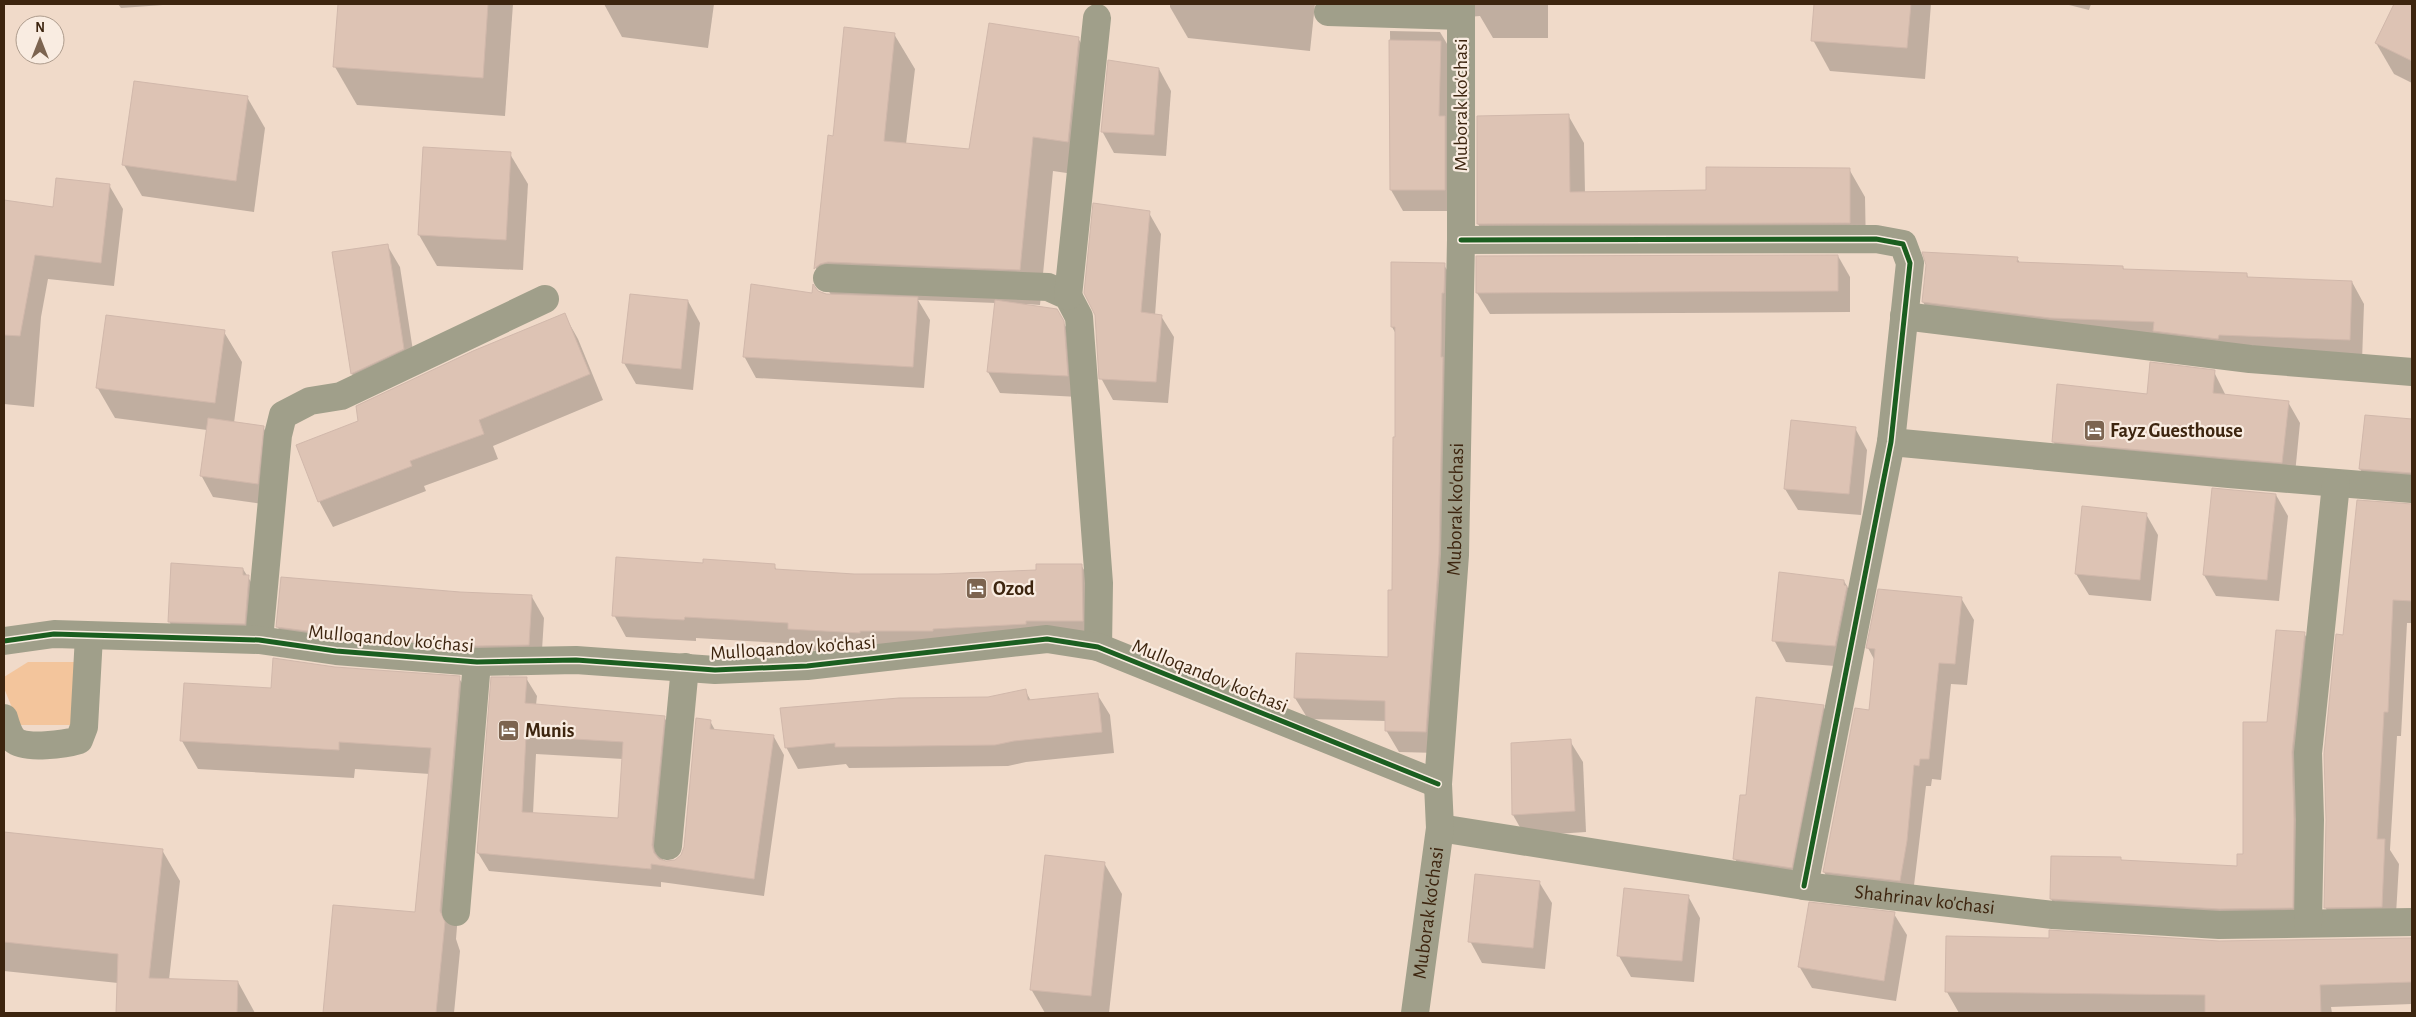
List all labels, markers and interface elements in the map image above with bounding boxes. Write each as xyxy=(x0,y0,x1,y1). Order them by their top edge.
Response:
north arrow xyxy=(15,15,65,65)
text: N xyxy=(35,21,45,35)
street label: Muborak ko'chasi xyxy=(1451,38,1471,172)
hotel icon: Fayz Guesthouse xyxy=(2082,419,2106,443)
place label: Fayz Guesthouse xyxy=(2110,421,2243,441)
street label: Muborak ko'chasi xyxy=(1443,443,1467,577)
hotel icon: Ozod xyxy=(965,577,989,601)
place label: Ozod xyxy=(993,579,1035,599)
street label: Mulloqandov ko'chasi xyxy=(307,622,475,656)
street label: Mulloqandov ko'chasi xyxy=(709,632,877,664)
street label: Mulloqandov ko'chasi xyxy=(1129,636,1291,716)
hotel icon: Munis xyxy=(497,719,521,743)
place label: Munis xyxy=(525,721,575,741)
street label: Muborak ko'chasi xyxy=(1410,846,1447,980)
street label: Shahrinav ko'chasi xyxy=(1853,882,1996,918)

